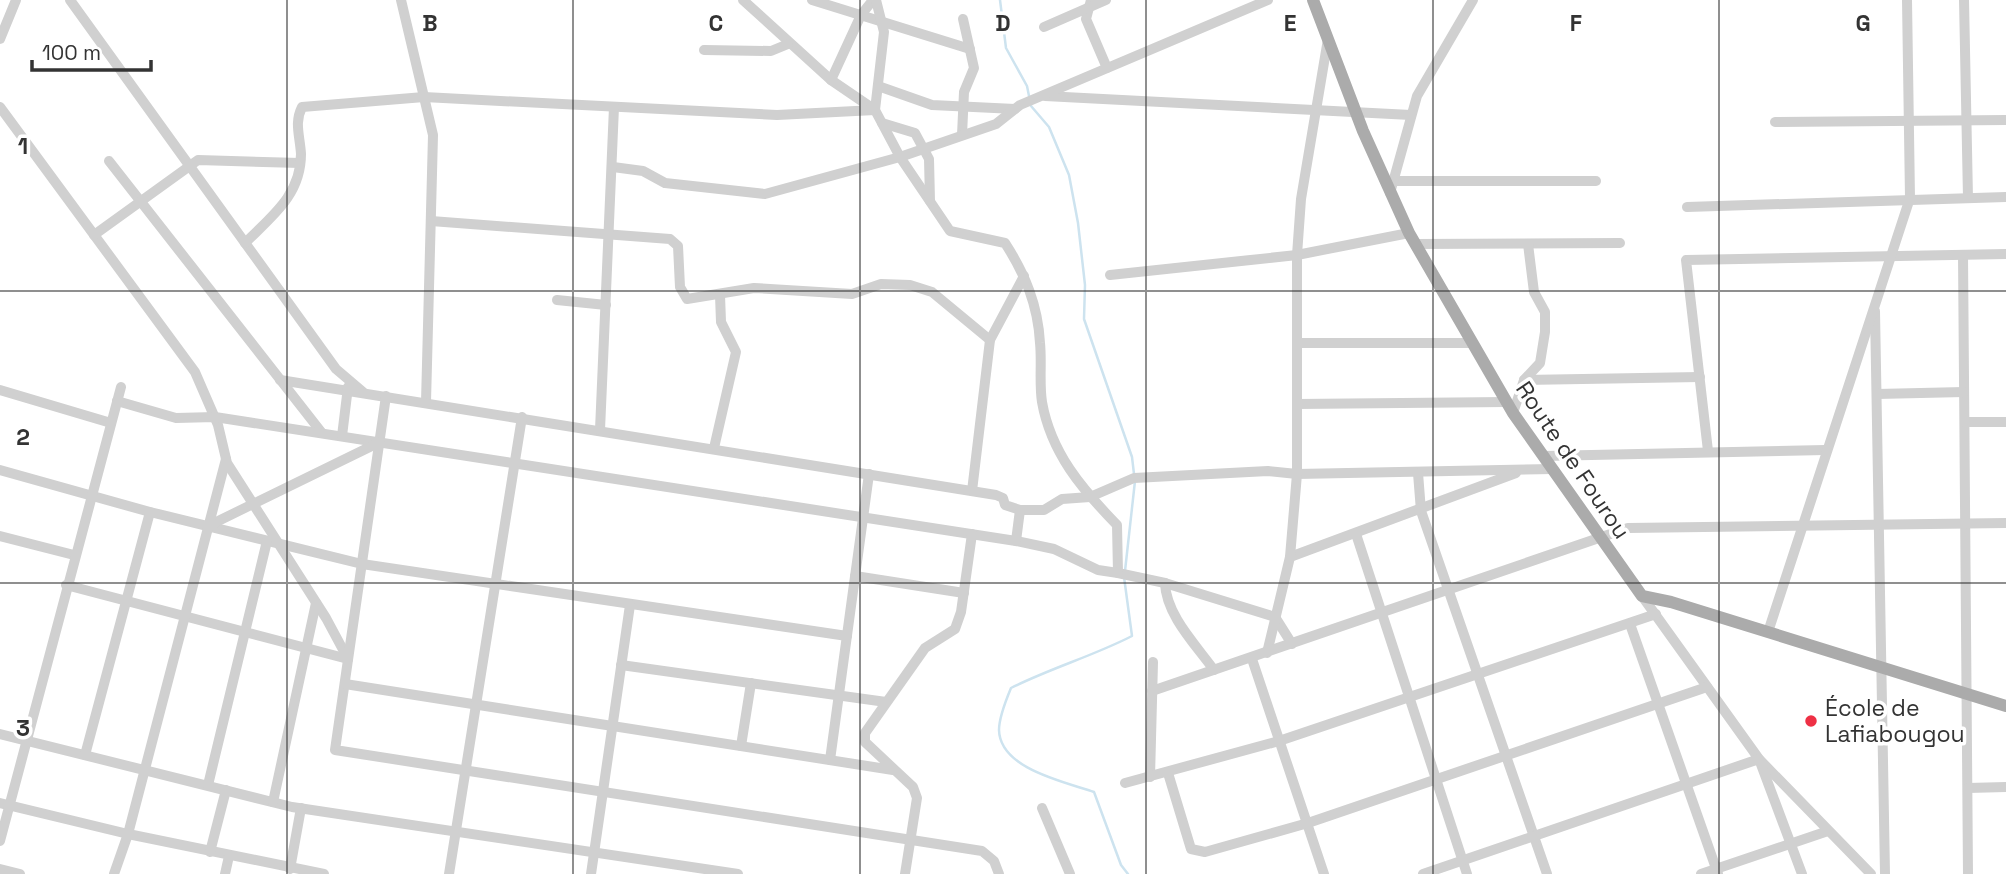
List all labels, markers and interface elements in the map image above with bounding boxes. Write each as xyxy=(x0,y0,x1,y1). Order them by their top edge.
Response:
text: B xyxy=(422,8,438,38)
text: C xyxy=(709,8,723,38)
text: D xyxy=(995,8,1011,38)
text: E xyxy=(1284,8,1296,38)
text: F xyxy=(1570,8,1582,38)
text: G xyxy=(1855,8,1871,38)
scale bar xyxy=(32,28,150,72)
text: 100 m xyxy=(42,39,101,66)
text: 1 xyxy=(18,131,28,161)
street label: Route de Fourou xyxy=(1509,375,1637,545)
text: 2 xyxy=(16,422,30,452)
place label: École de Lafiabougou xyxy=(1825,693,1965,749)
text: 3 xyxy=(16,713,30,743)
marker: École de Lafiabougou xyxy=(1803,713,1819,729)

